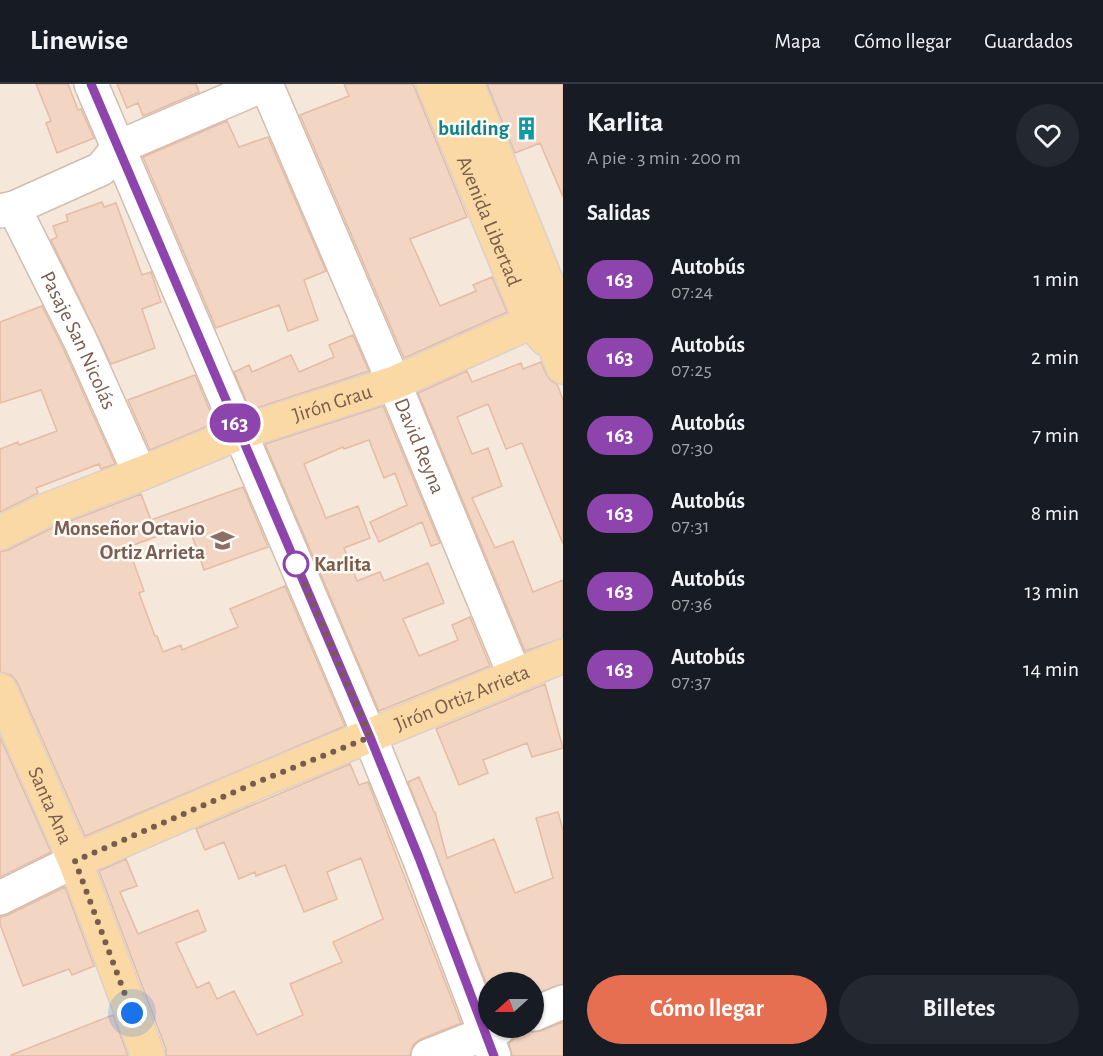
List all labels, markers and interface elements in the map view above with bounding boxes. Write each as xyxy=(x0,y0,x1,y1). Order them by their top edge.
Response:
text: Linewise xyxy=(30,27,128,55)
text: Mapa xyxy=(775,31,821,52)
text: Cómo llegar xyxy=(854,31,951,52)
text: Guardados xyxy=(984,31,1073,52)
button: heart xyxy=(1016,104,1079,167)
text: Karlita xyxy=(587,109,663,137)
building icon: building xyxy=(514,115,540,141)
place label: building xyxy=(438,118,509,139)
text: A pie · 3 min · 200 m xyxy=(587,148,741,168)
street label: Avenida Libertad xyxy=(453,153,525,289)
text: Salidas xyxy=(587,202,650,224)
text: Autobús xyxy=(671,256,745,278)
street label: Pasaje San Nicolás xyxy=(37,268,120,412)
text: 1 min xyxy=(1034,268,1079,290)
text: 163 xyxy=(607,269,633,290)
text: 07:24 xyxy=(671,282,713,302)
text: Autobús xyxy=(671,334,745,356)
text: 2 min xyxy=(1031,346,1079,368)
text: 163 xyxy=(607,347,633,368)
text: 07:25 xyxy=(671,360,712,380)
street label: Jirón Grau xyxy=(290,380,375,426)
street label: David Reyna xyxy=(391,395,449,497)
line badge: 163 xyxy=(200,404,270,442)
text: Autobús xyxy=(671,412,745,434)
text: 163 xyxy=(222,413,248,434)
text: 7 min xyxy=(1032,424,1079,446)
text: 163 xyxy=(607,425,633,446)
text: 07:30 xyxy=(671,438,713,458)
text: Autobús xyxy=(671,490,745,512)
text: 8 min xyxy=(1031,502,1079,524)
text: 163 xyxy=(607,503,633,524)
text: 07:31 xyxy=(671,516,710,536)
place label: Monseñor Octavio Ortiz Arrieta xyxy=(54,518,205,563)
school or university icon: Monseñor Octavio Ortiz Arrieta xyxy=(210,527,236,553)
marker: Karlita xyxy=(283,551,309,577)
place label: Karlita xyxy=(314,554,371,575)
text: Autobús xyxy=(671,568,745,590)
text: 13 min xyxy=(1024,580,1079,602)
text: 163 xyxy=(607,581,633,602)
text: 07:36 xyxy=(671,594,712,614)
text: Autobús xyxy=(671,646,745,668)
text: 14 min xyxy=(1023,658,1079,680)
text: 163 xyxy=(607,659,633,680)
street label: Jirón Ortiz Arrieta xyxy=(392,660,533,735)
text: 07:37 xyxy=(671,672,711,692)
street label: Santa Ana xyxy=(24,764,77,848)
north arrow xyxy=(478,972,544,1038)
map controls xyxy=(478,972,544,1038)
button: Cómo llegar xyxy=(587,975,827,1044)
button: Billetes xyxy=(839,975,1079,1044)
your location xyxy=(117,998,147,1028)

